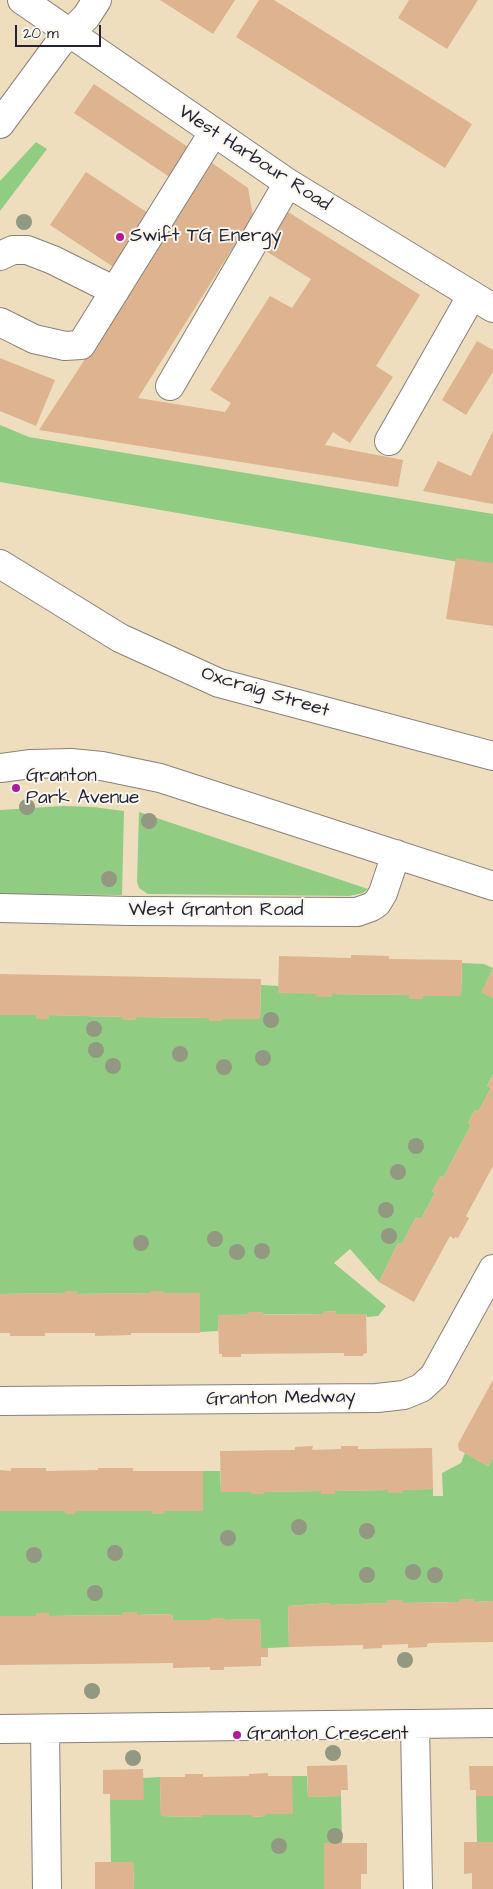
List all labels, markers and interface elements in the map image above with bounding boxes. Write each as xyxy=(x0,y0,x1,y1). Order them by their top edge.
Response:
scale bar xyxy=(18,15,104,47)
text: 20 m xyxy=(23,23,59,44)
street label: West Harbour Road xyxy=(173,101,335,217)
place label: Swift TG Energy xyxy=(130,226,281,248)
marker: Swift TG Energy xyxy=(114,231,126,243)
street label: Oxcraig Street xyxy=(198,663,332,723)
place label: Granton Park Avenue xyxy=(26,766,139,810)
marker: Granton Park Avenue xyxy=(10,782,22,794)
street label: West Granton Road xyxy=(129,900,303,922)
street label: Granton Medway xyxy=(206,1386,356,1412)
place label: Granton Crescent xyxy=(247,1724,409,1746)
marker: Granton Crescent xyxy=(231,1729,243,1741)

